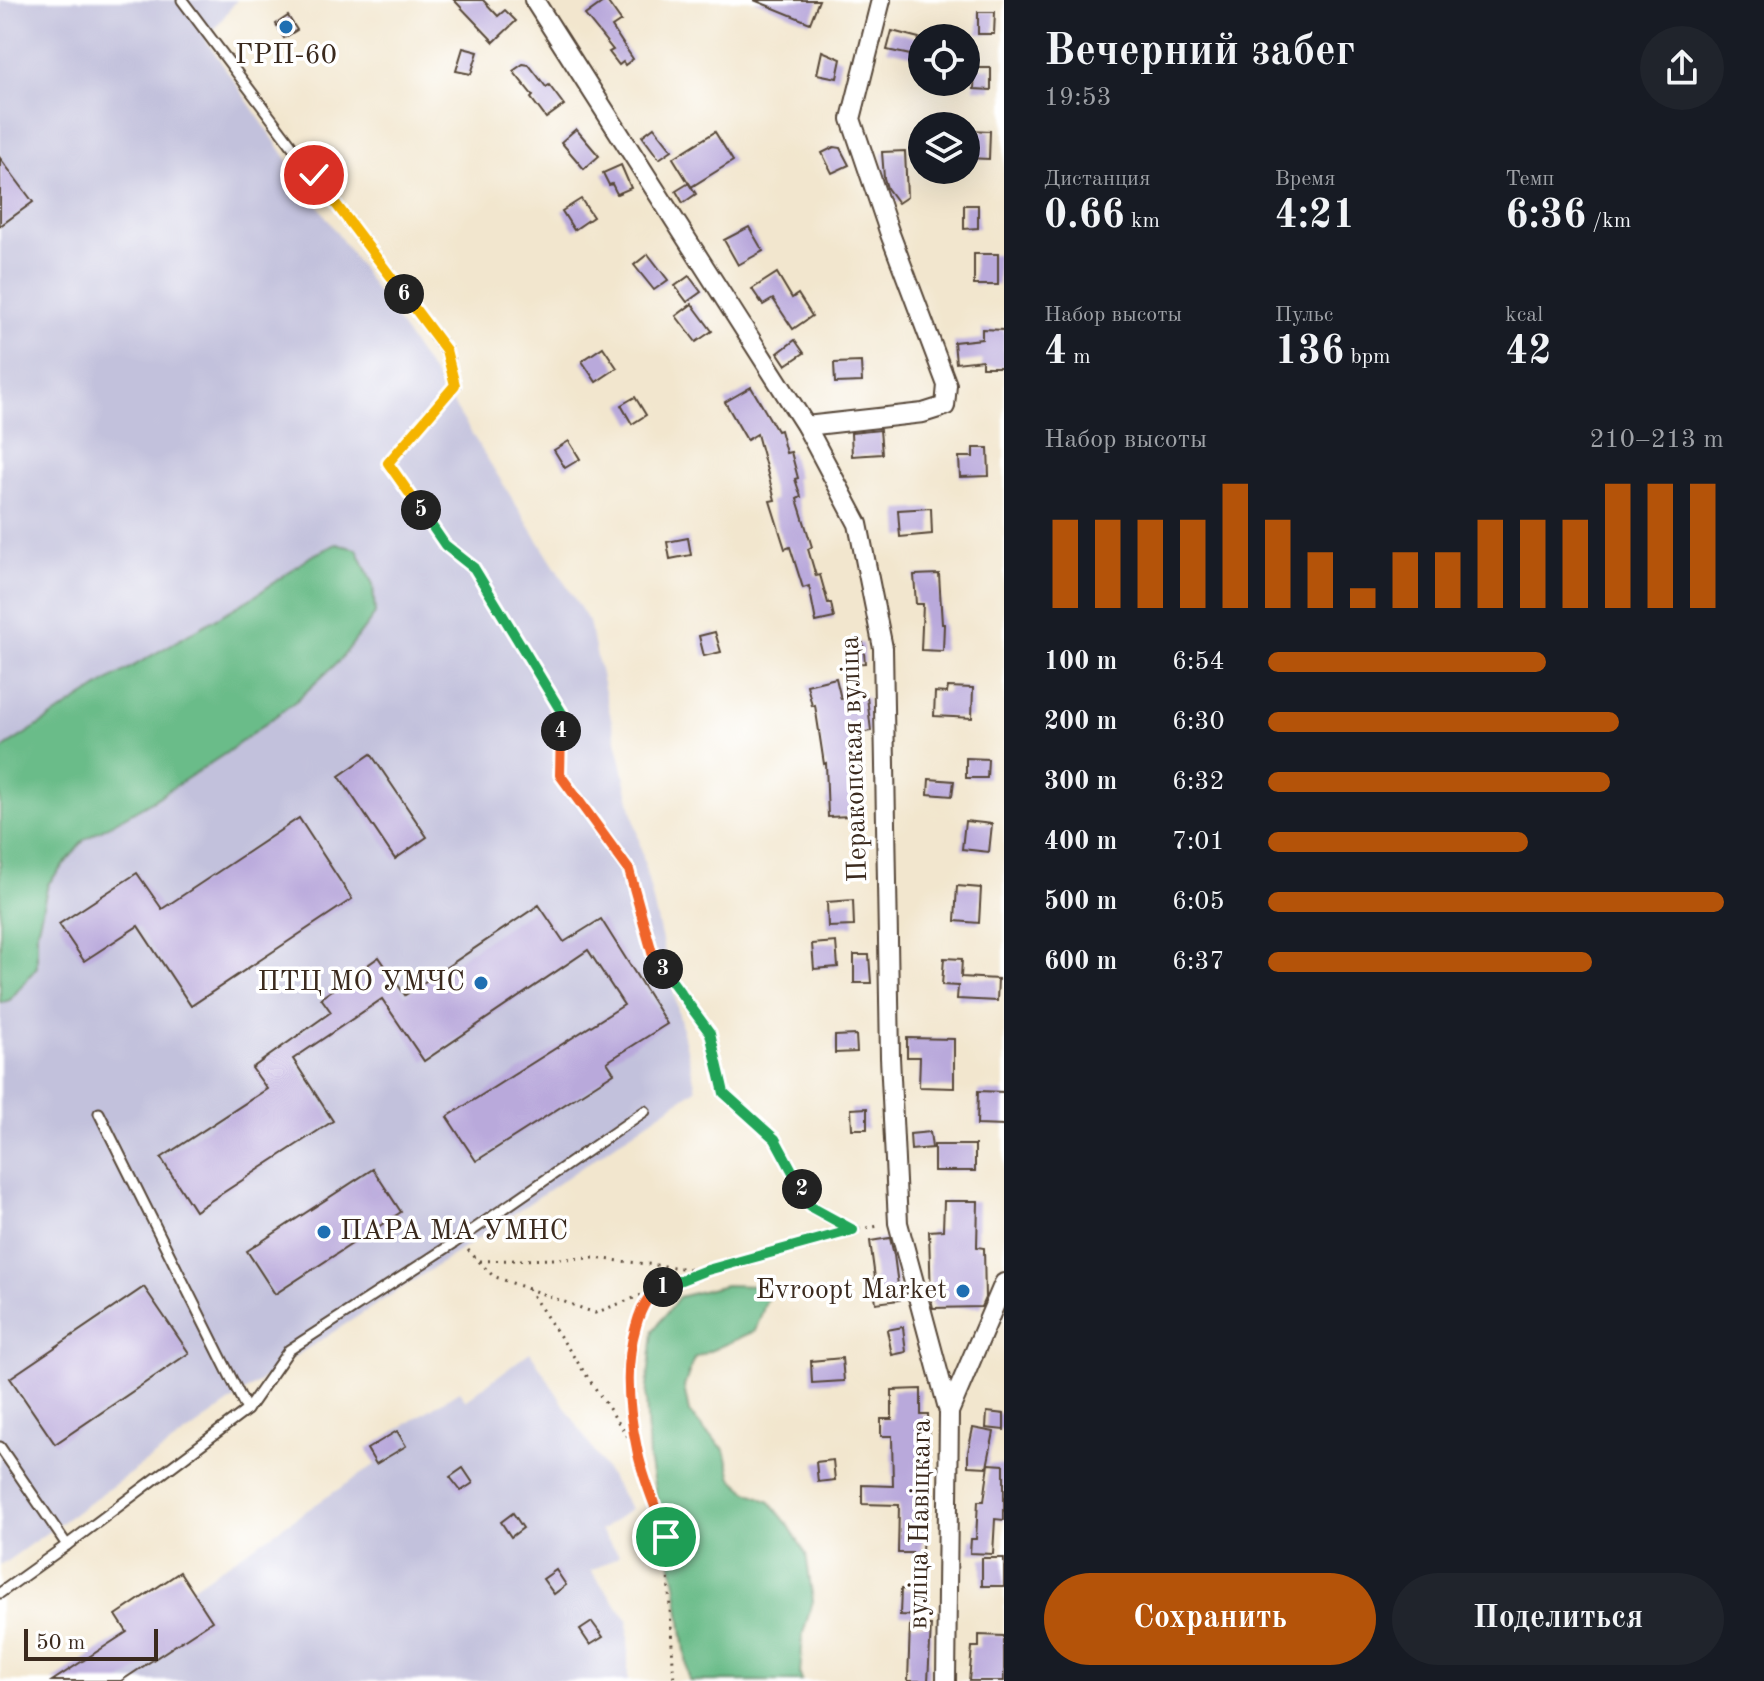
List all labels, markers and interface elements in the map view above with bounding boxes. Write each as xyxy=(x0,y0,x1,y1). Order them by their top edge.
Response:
marker: ГРП-60 xyxy=(277,18,295,36)
map controls xyxy=(908,24,980,184)
button: locate xyxy=(908,24,980,96)
button: share xyxy=(1640,26,1724,110)
text: Вечерний забег xyxy=(1044,30,1355,74)
place label: ГРП-60 xyxy=(235,42,337,70)
text: 19:53 xyxy=(1044,85,1112,111)
button: layers xyxy=(908,112,980,184)
pin xyxy=(280,141,348,209)
icon: check xyxy=(292,153,336,197)
text: Дистанция xyxy=(1044,168,1150,190)
text: Время xyxy=(1275,168,1335,190)
text: Темп xyxy=(1505,168,1554,190)
text: 0.66 xyxy=(1044,197,1125,237)
text: 4:21 xyxy=(1275,197,1355,237)
text: 6:36 xyxy=(1505,197,1586,237)
text: km xyxy=(1125,210,1160,232)
text: /km xyxy=(1586,210,1631,232)
pin: 6 xyxy=(384,274,424,314)
text: 6 xyxy=(398,283,410,305)
text: Набор высоты xyxy=(1044,304,1182,326)
text: Пульс xyxy=(1275,304,1333,326)
text: kcal xyxy=(1505,304,1543,326)
text: 4 xyxy=(1044,333,1067,373)
text: 136 xyxy=(1275,333,1344,373)
text: 42 xyxy=(1505,333,1552,373)
text: m xyxy=(1067,346,1091,368)
text: bpm xyxy=(1344,346,1391,368)
text: Набор высоты xyxy=(1044,427,1207,453)
text: 210–213 m xyxy=(1589,427,1724,453)
pin: 5 xyxy=(401,490,441,530)
text: 5 xyxy=(415,499,427,521)
street label: Перакопская вуліца xyxy=(837,635,873,883)
text: 100 m xyxy=(1044,649,1117,675)
text: 6:54 xyxy=(1172,649,1225,675)
text: 200 m xyxy=(1044,709,1117,735)
text: 6:30 xyxy=(1172,709,1225,735)
pin: 4 xyxy=(541,711,581,751)
text: 4 xyxy=(555,720,567,742)
text: 300 m xyxy=(1044,769,1117,795)
text: 6:32 xyxy=(1172,769,1225,795)
text: 400 m xyxy=(1044,829,1117,855)
text: 7:01 xyxy=(1172,829,1225,855)
text: 500 m xyxy=(1044,889,1117,915)
text: 6:05 xyxy=(1172,889,1225,915)
pin: 3 xyxy=(643,949,683,989)
text: 600 m xyxy=(1044,949,1117,975)
text: 6:37 xyxy=(1172,949,1225,975)
text: 3 xyxy=(657,958,669,980)
place label: ПТЦ МО УМЧС xyxy=(257,969,465,997)
marker: ПТЦ МО УМЧС xyxy=(472,974,490,992)
pin: 2 xyxy=(782,1169,822,1209)
text: 2 xyxy=(796,1178,808,1200)
place label: ПАРА МА УМНС xyxy=(340,1218,568,1246)
marker: ПАРА МА УМНС xyxy=(315,1223,333,1241)
pin: 1 xyxy=(643,1267,683,1307)
text: 1 xyxy=(657,1276,669,1298)
place label: Evroopt Market xyxy=(755,1277,947,1305)
marker: Evroopt Market xyxy=(954,1282,972,1300)
street label: вуліца Навіцкага xyxy=(905,1418,937,1630)
pin xyxy=(632,1503,700,1571)
icon: arrive xyxy=(644,1515,688,1559)
button: Сохранить xyxy=(1044,1573,1376,1665)
button: Поделиться xyxy=(1392,1573,1724,1665)
scale bar xyxy=(24,1625,158,1661)
text: 50 m xyxy=(36,1632,85,1654)

